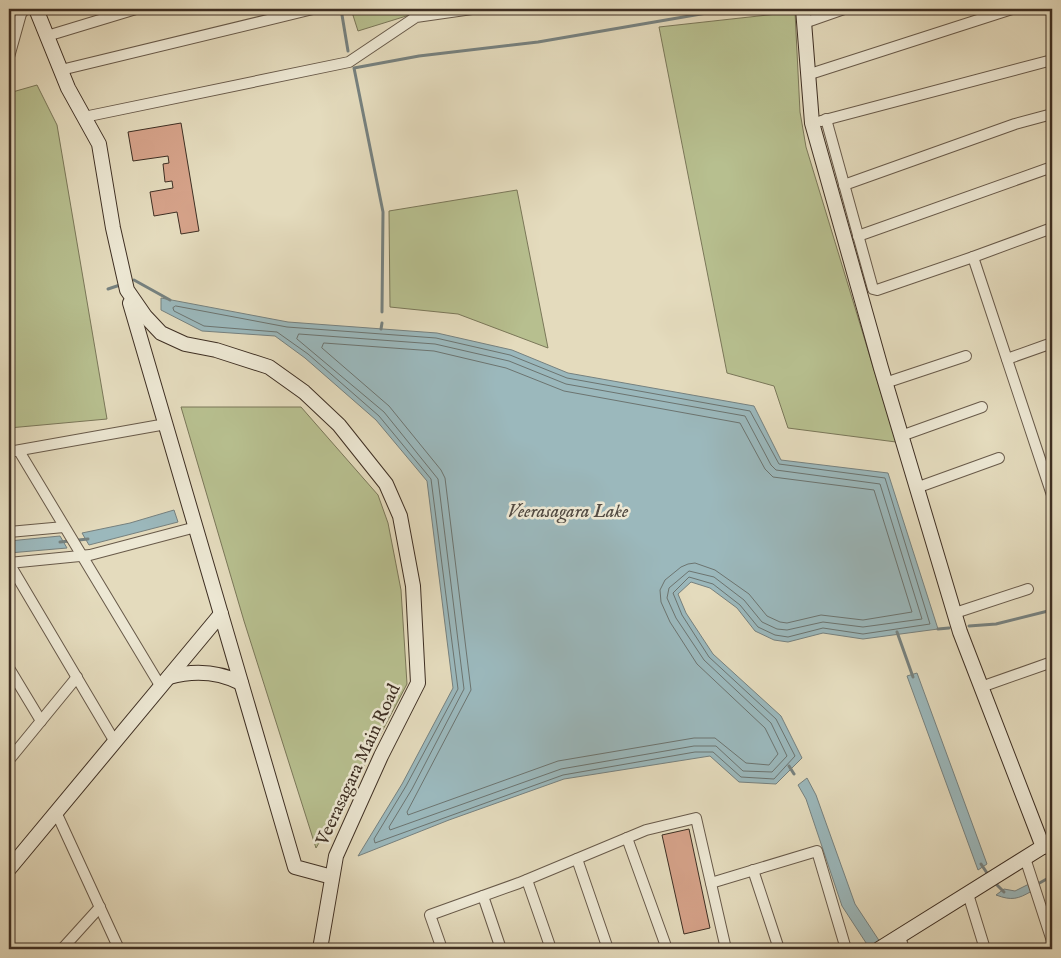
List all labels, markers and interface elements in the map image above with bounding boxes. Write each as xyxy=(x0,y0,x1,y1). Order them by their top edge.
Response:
water label: Veerasagara Lake xyxy=(508,500,629,524)
street label: Veerasagara Main Road xyxy=(311,680,407,850)

